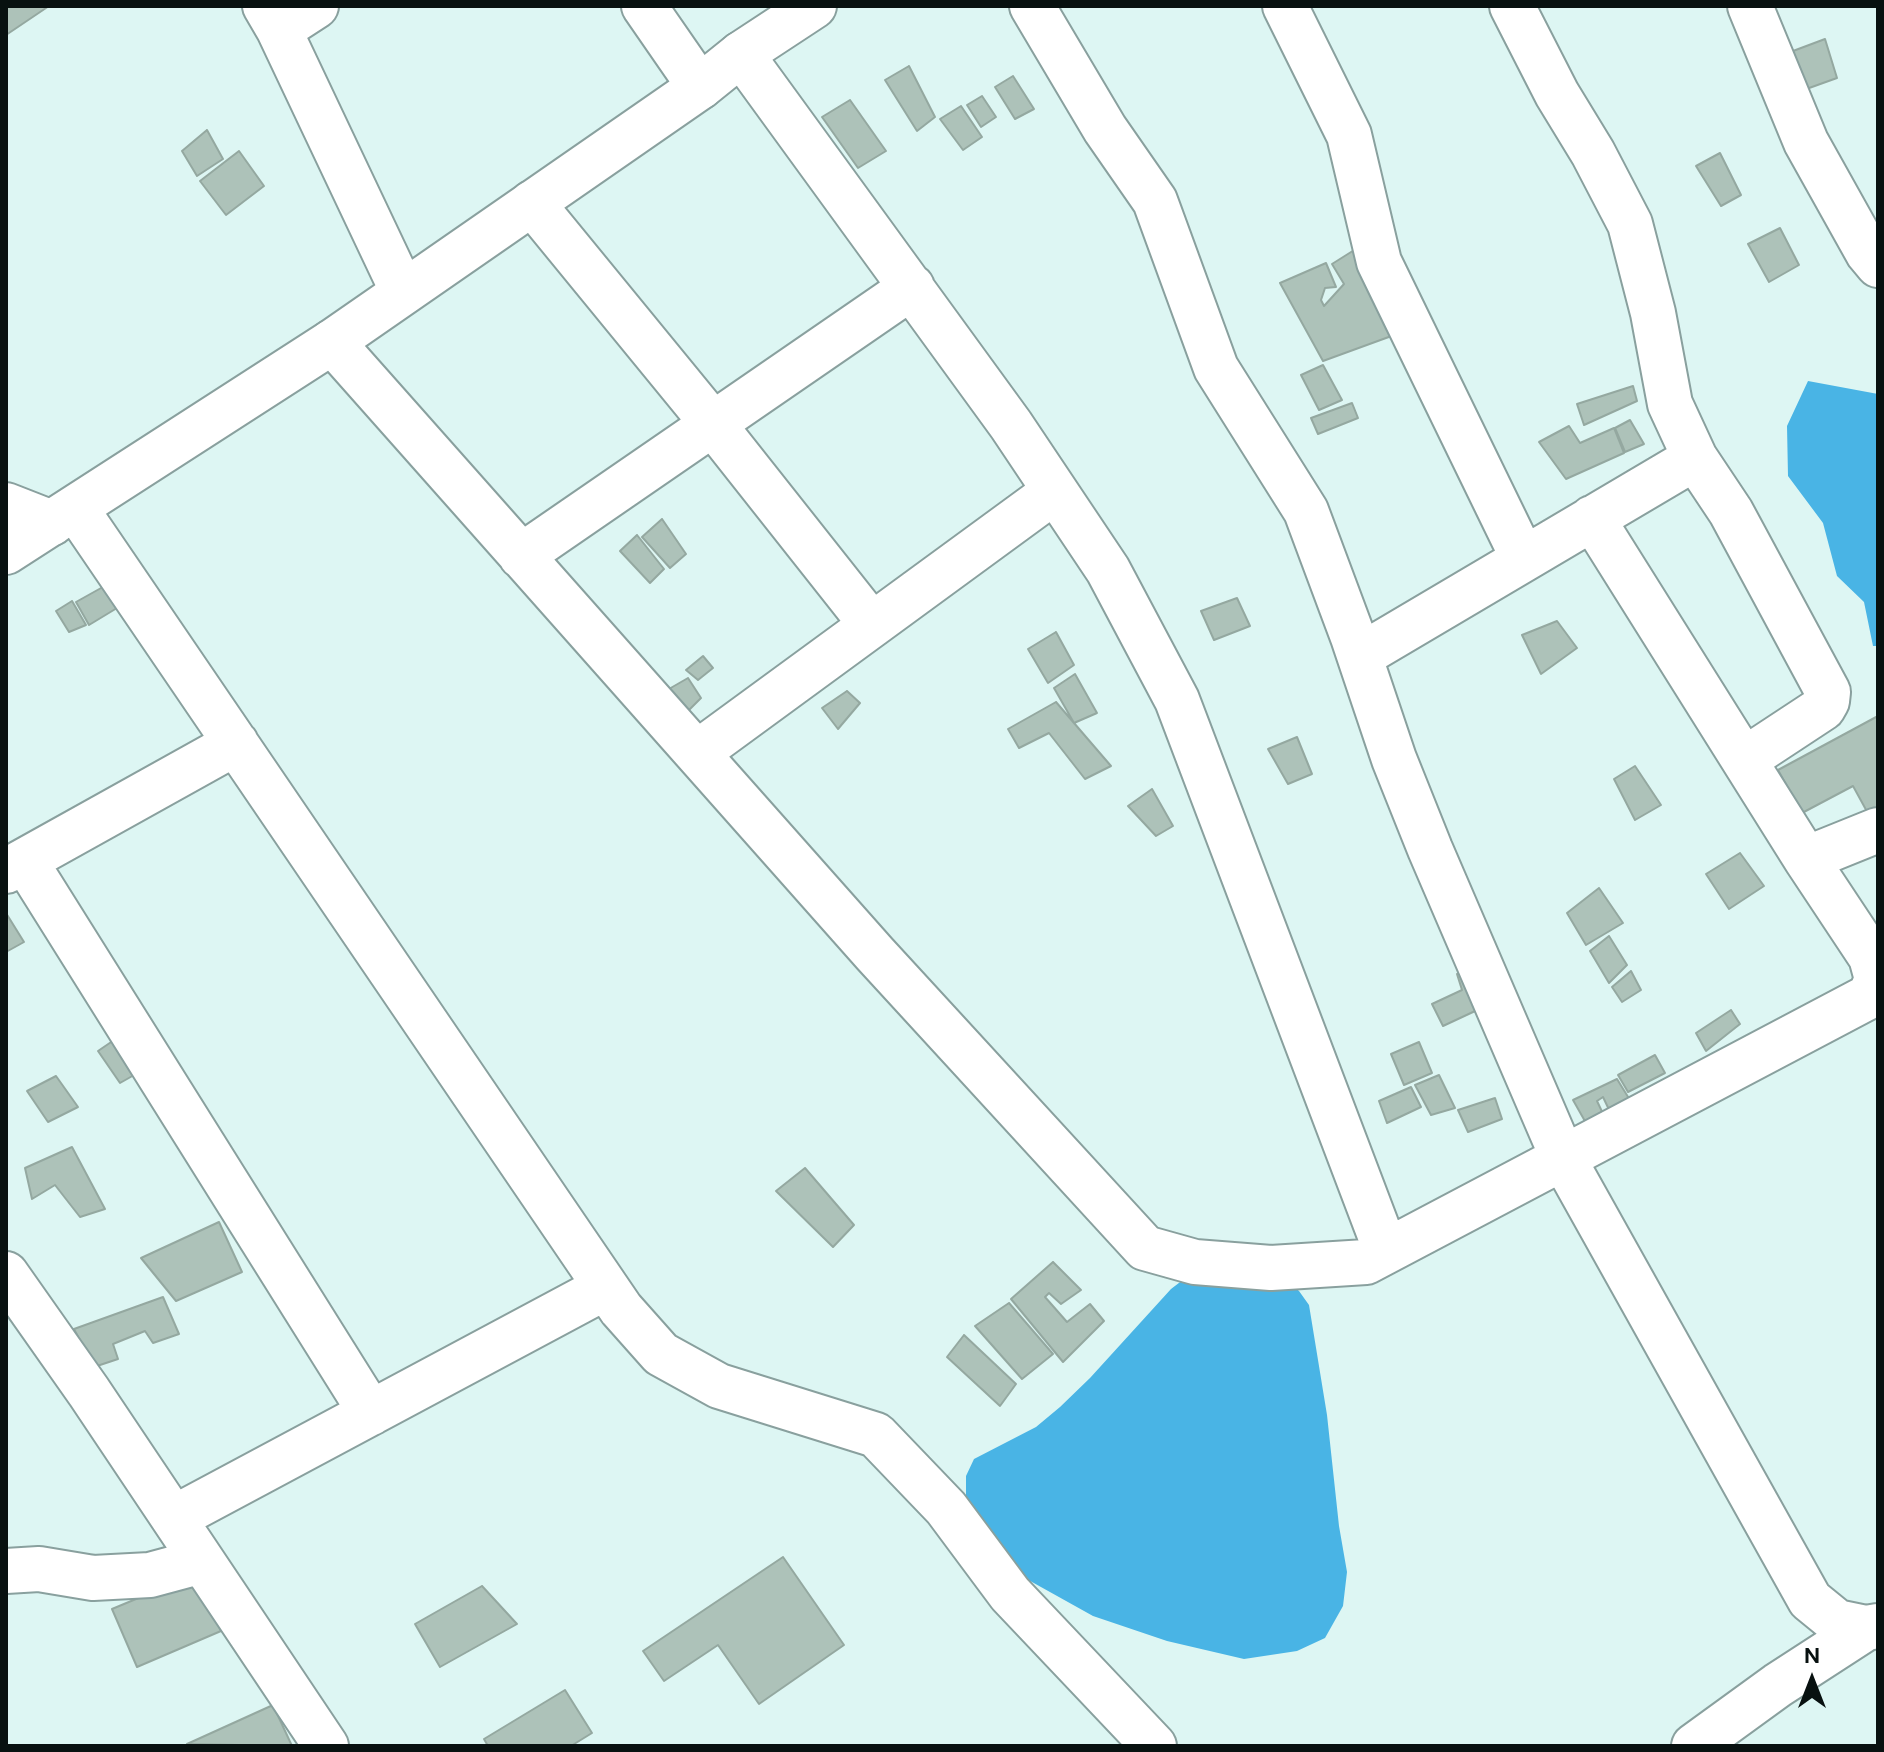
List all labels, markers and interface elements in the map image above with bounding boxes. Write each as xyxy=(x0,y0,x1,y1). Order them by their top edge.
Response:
north arrow xyxy=(1772,1640,1852,1720)
text: N xyxy=(1804,1641,1820,1670)

